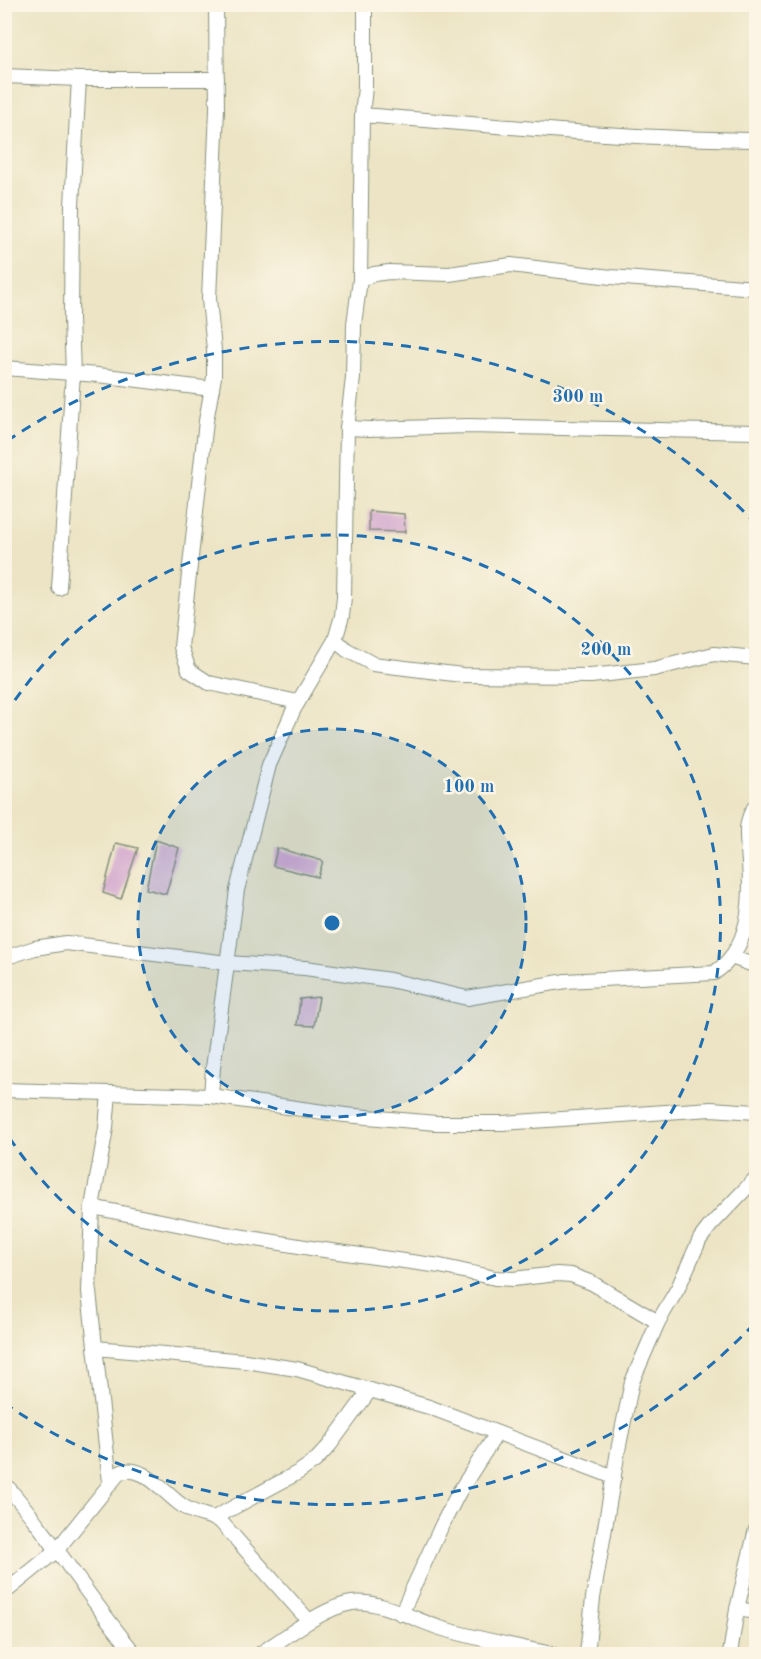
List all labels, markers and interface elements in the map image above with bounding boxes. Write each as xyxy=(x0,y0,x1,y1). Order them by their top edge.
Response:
text: 300 m xyxy=(553,388,603,406)
text: 200 m xyxy=(581,641,631,659)
text: 100 m xyxy=(444,778,494,796)
centre of rings xyxy=(322,913,342,933)

